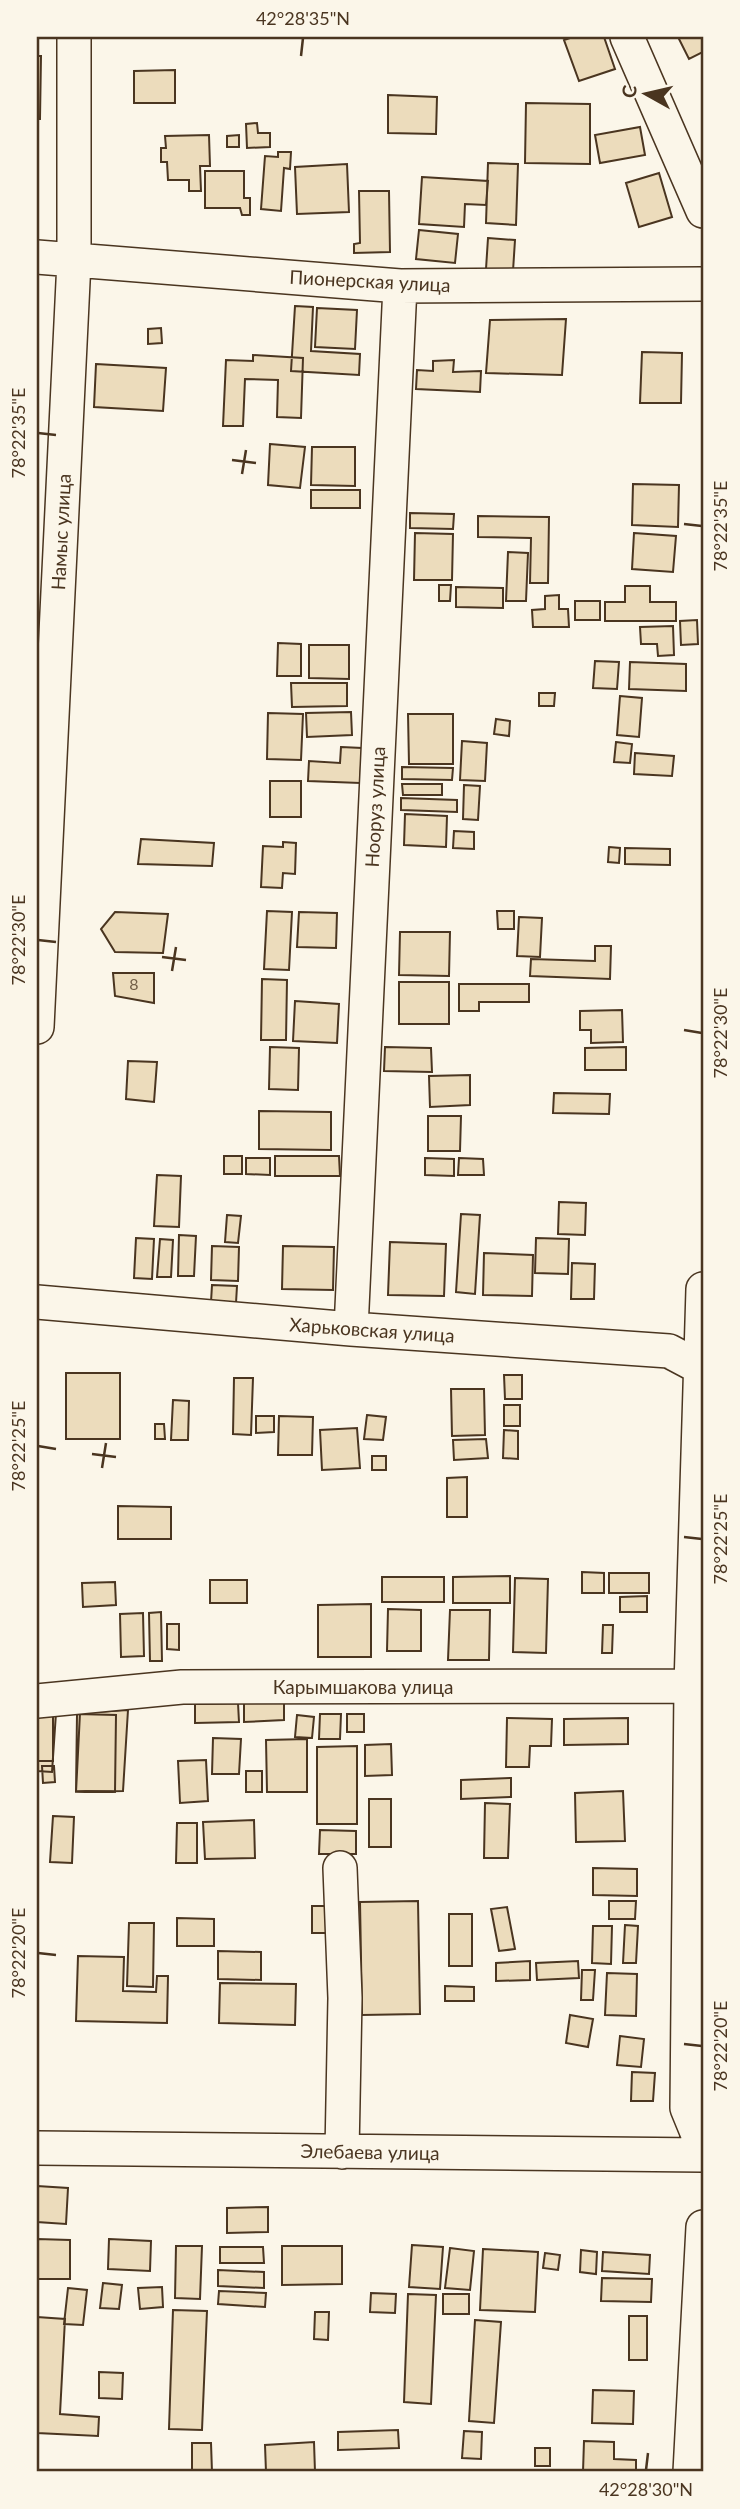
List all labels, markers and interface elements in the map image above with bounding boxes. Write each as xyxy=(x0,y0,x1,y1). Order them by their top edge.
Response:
text: 42°28'35"N xyxy=(256,7,350,29)
north arrow xyxy=(610,60,680,130)
text: С xyxy=(616,83,641,99)
street label: Пионерская улица xyxy=(289,265,451,296)
text: 78°22'35"E xyxy=(7,388,29,478)
street label: Намыс улица xyxy=(46,473,75,591)
text: 78°22'35"E xyxy=(709,481,731,571)
street label: Нооруз улица xyxy=(360,746,389,868)
text: 78°22'30"E xyxy=(7,895,29,985)
house number: 8 xyxy=(129,974,139,993)
text: 78°22'30"E xyxy=(709,988,731,1078)
street label: Харьковская улица xyxy=(289,1312,455,1347)
text: 78°22'25"E xyxy=(7,1401,29,1491)
text: 78°22'25"E xyxy=(709,1494,731,1584)
street label: Карымшакова улица xyxy=(273,1675,453,1698)
text: 78°22'20"E xyxy=(7,1908,29,1998)
text: 78°22'20"E xyxy=(709,2001,731,2091)
street label: Элебаева улица xyxy=(300,2139,440,2164)
text: 42°28'30"N xyxy=(599,2478,693,2500)

